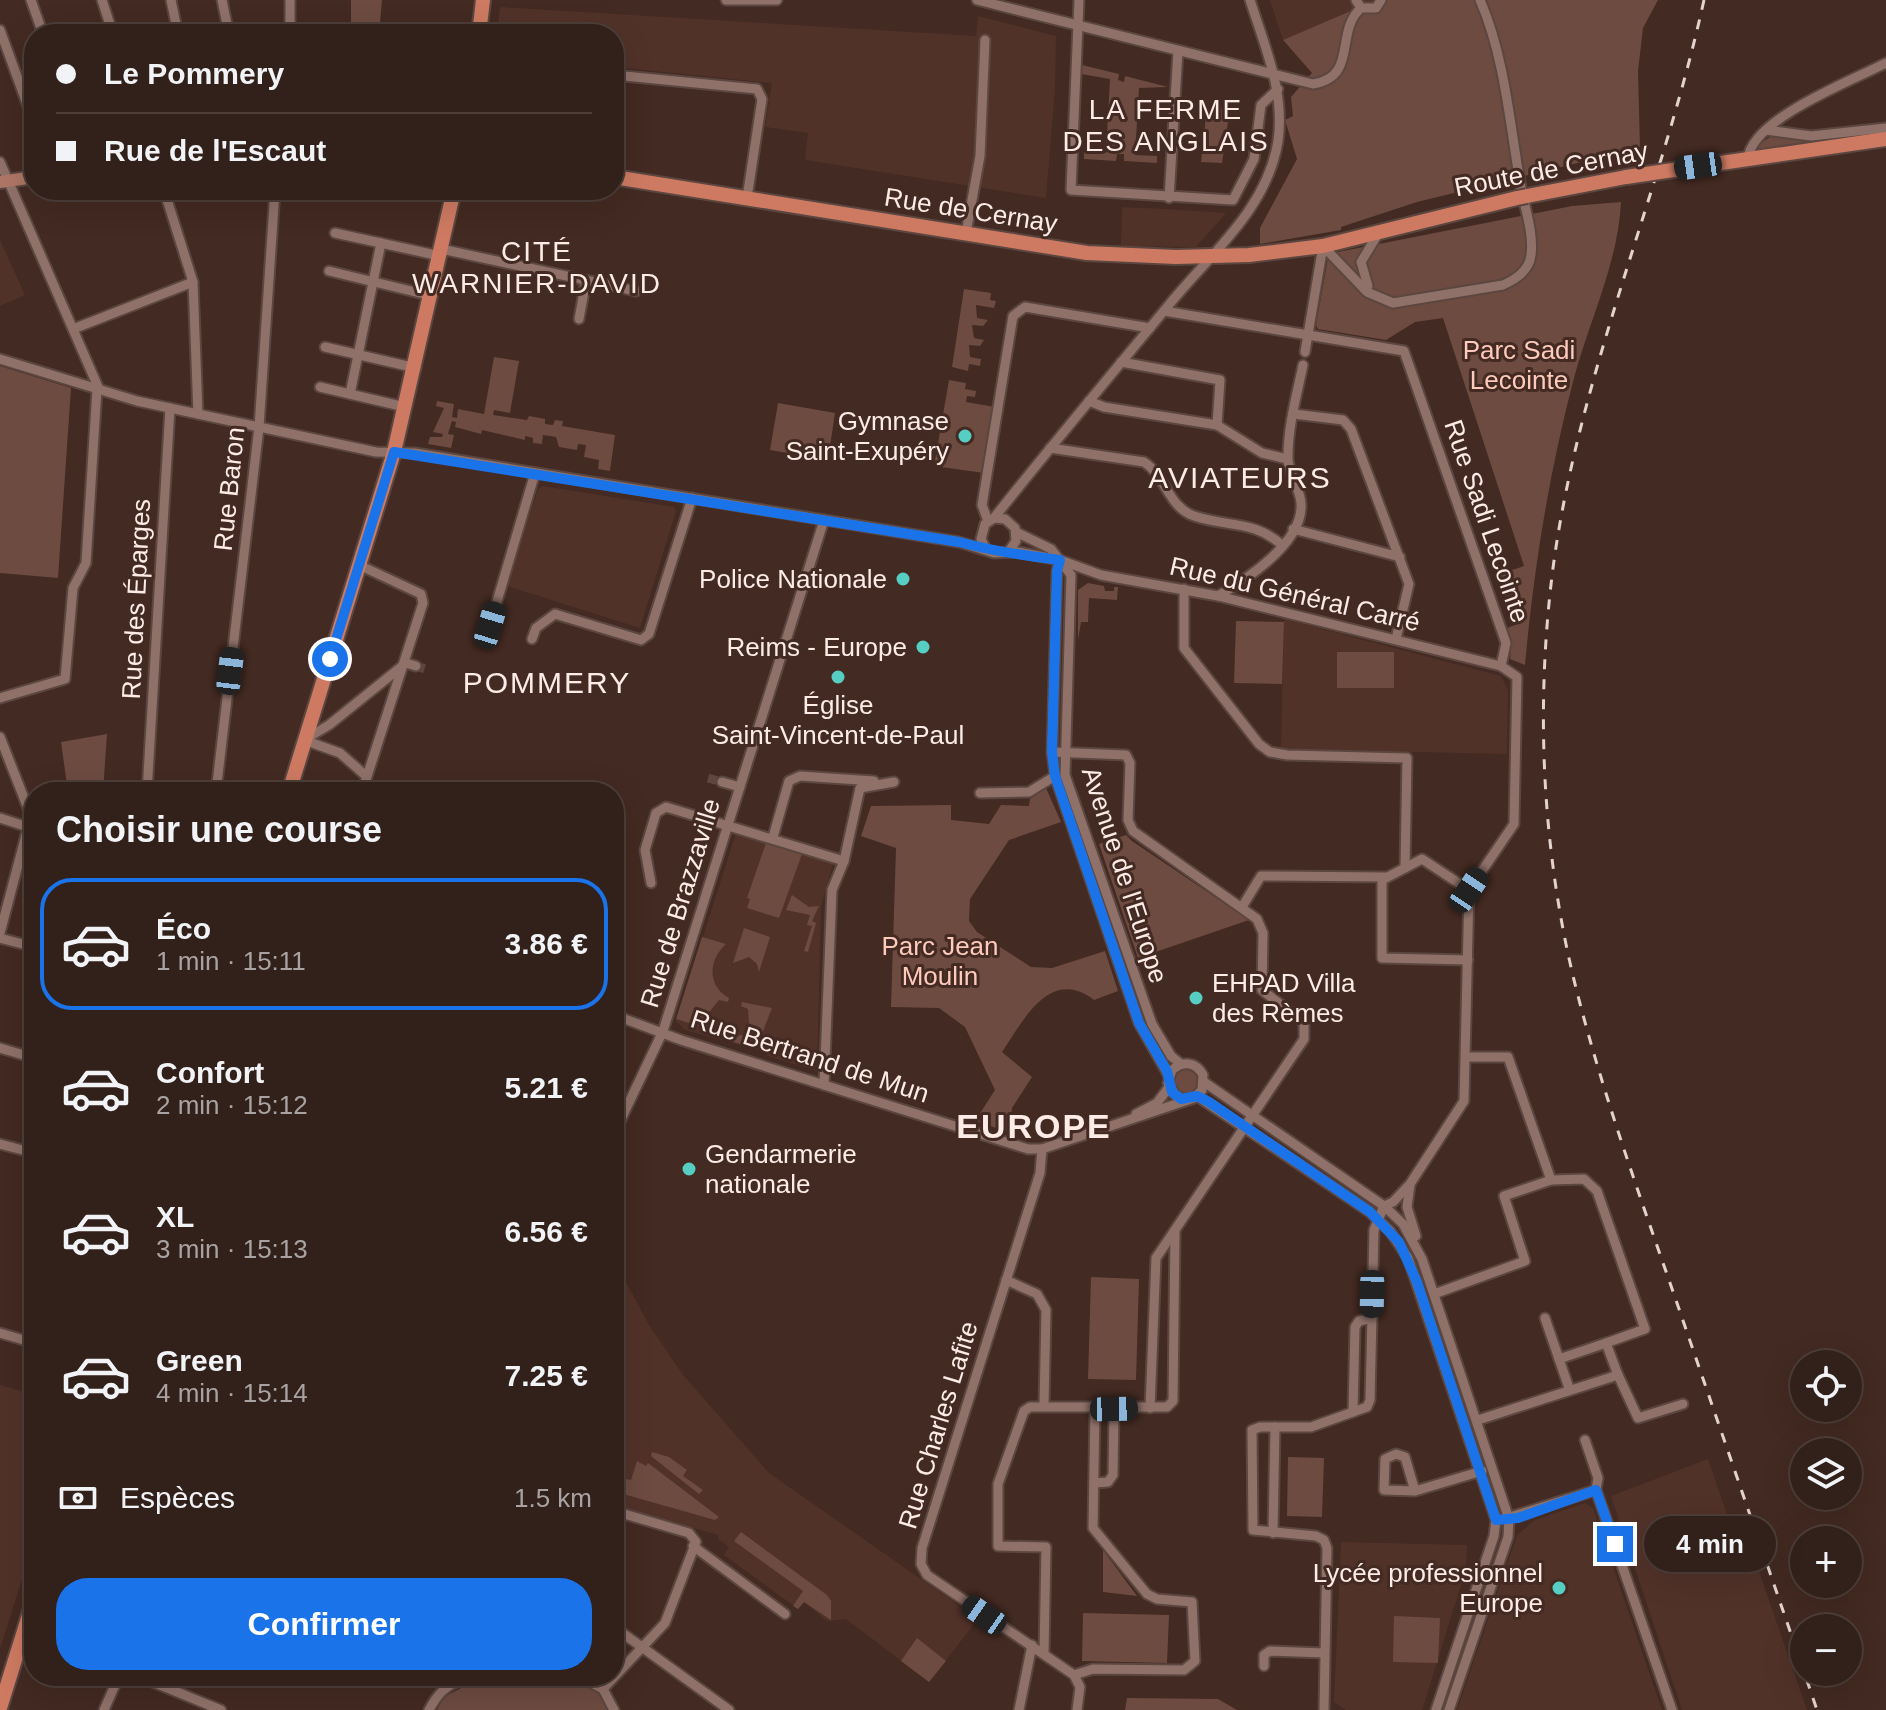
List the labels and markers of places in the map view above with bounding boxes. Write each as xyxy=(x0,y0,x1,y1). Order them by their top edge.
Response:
place label: Gymnase Saint-Exupéry xyxy=(786,406,949,466)
marker: Gymnase Saint-Exupéry xyxy=(956,427,974,445)
place label: Police Nationale xyxy=(699,564,887,594)
marker: Police Nationale xyxy=(894,570,912,588)
place label: Reims - Europe xyxy=(726,632,907,662)
marker: Reims - Europe xyxy=(914,638,932,656)
marker: Église Saint-Vincent-de-Paul xyxy=(829,668,847,686)
place label: Église Saint-Vincent-de-Paul xyxy=(712,690,964,750)
place label: EHPAD Villa des Rèmes xyxy=(1212,968,1356,1028)
marker: EHPAD Villa des Rèmes xyxy=(1187,989,1205,1007)
place label: Gendarmerie nationale xyxy=(705,1139,857,1199)
marker: Gendarmerie nationale xyxy=(680,1160,698,1178)
place label: Lycée professionnel Europe xyxy=(1313,1558,1543,1618)
marker: Lycée professionnel Europe xyxy=(1550,1579,1568,1597)

